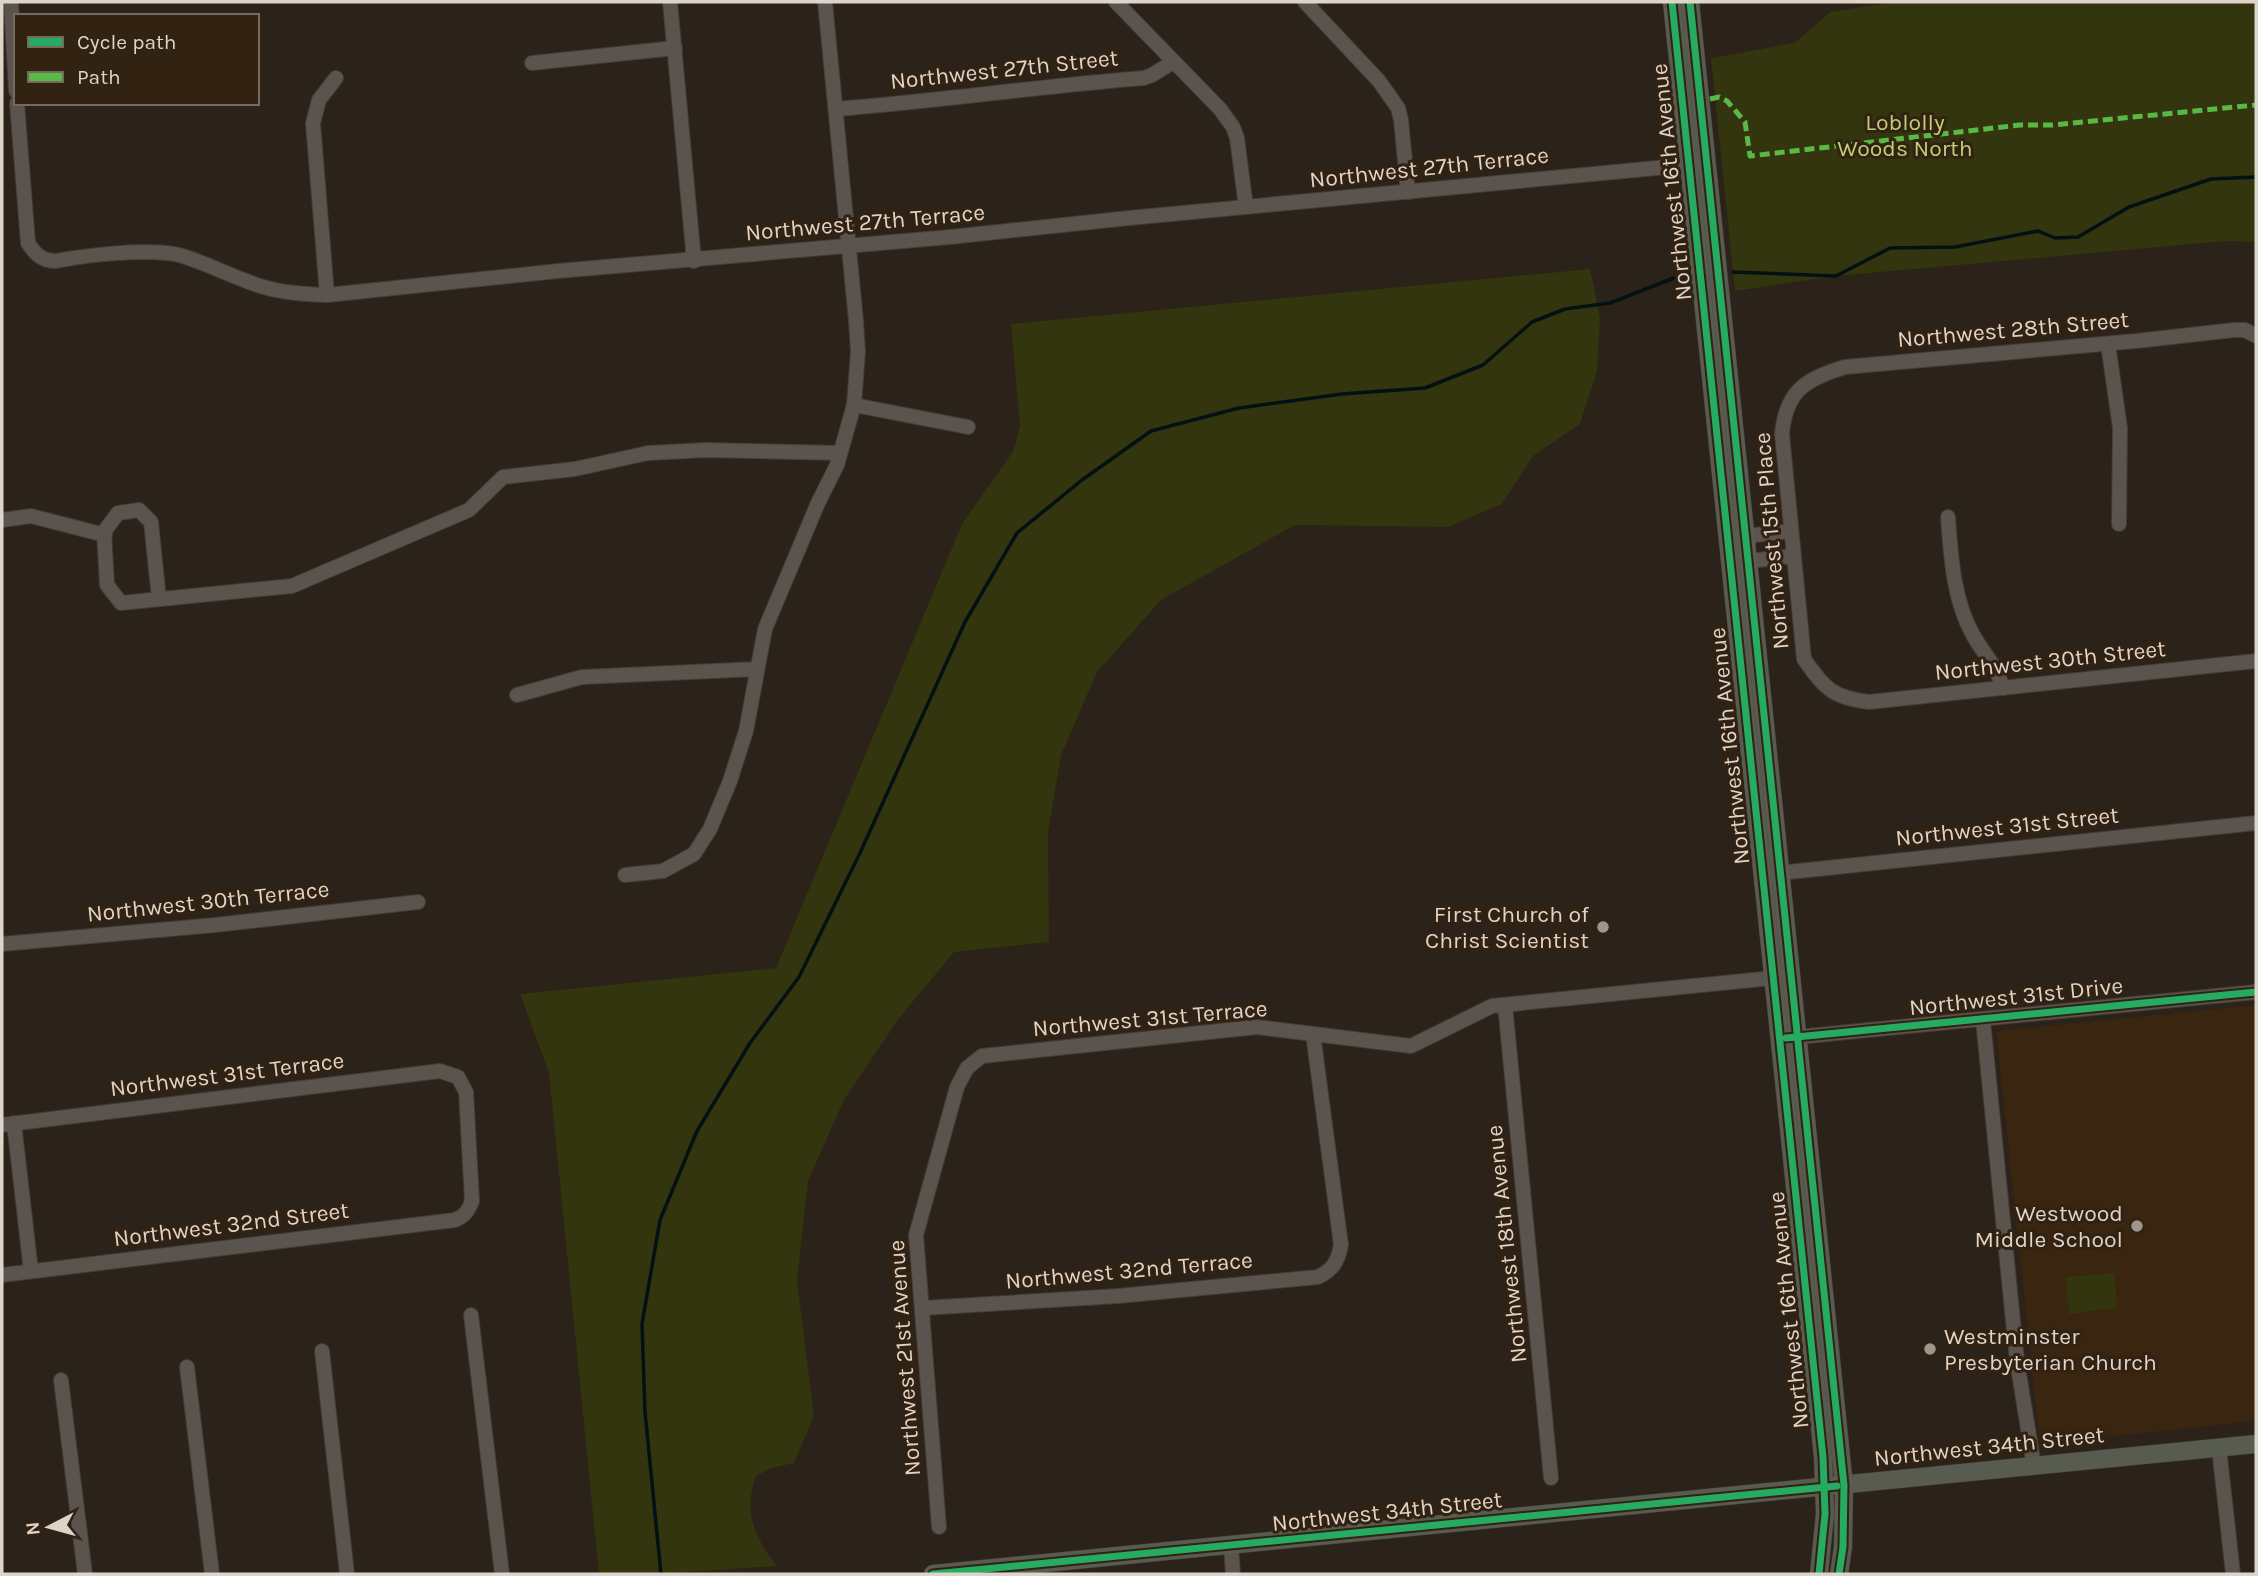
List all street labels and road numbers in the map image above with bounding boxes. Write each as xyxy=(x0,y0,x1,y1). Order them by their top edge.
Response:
street label: Northwest 27th Street xyxy=(889,44,1120,95)
street label: Northwest 16th Avenue xyxy=(1646,62,1697,302)
street label: Northwest 27th Terrace xyxy=(1308,142,1550,193)
street label: Northwest 27th Terrace xyxy=(744,199,986,246)
street label: Northwest 28th Street xyxy=(1896,306,2130,353)
street label: Northwest 15th Place xyxy=(1749,431,1794,651)
street label: Northwest 16th Avenue xyxy=(1704,626,1755,866)
street label: Northwest 30th Street xyxy=(1933,635,2167,686)
street label: Northwest 31st Street xyxy=(1894,801,2120,852)
street label: Northwest 30th Terrace xyxy=(86,875,331,928)
street label: Northwest 31st Drive xyxy=(1908,972,2124,1021)
street label: Northwest 31st Terrace xyxy=(1031,995,1269,1042)
street label: Northwest 31st Terrace xyxy=(108,1047,346,1102)
street label: Northwest 18th Avenue xyxy=(1481,1124,1532,1364)
street label: Northwest 16th Avenue xyxy=(1763,1190,1814,1430)
street label: Northwest 32nd Street xyxy=(112,1197,351,1252)
street label: Northwest 21st Avenue xyxy=(883,1239,926,1477)
street label: Northwest 32nd Terrace xyxy=(1004,1246,1254,1295)
street label: Northwest 34th Street xyxy=(1873,1421,2106,1472)
street label: Northwest 34th Street xyxy=(1271,1486,1504,1537)

